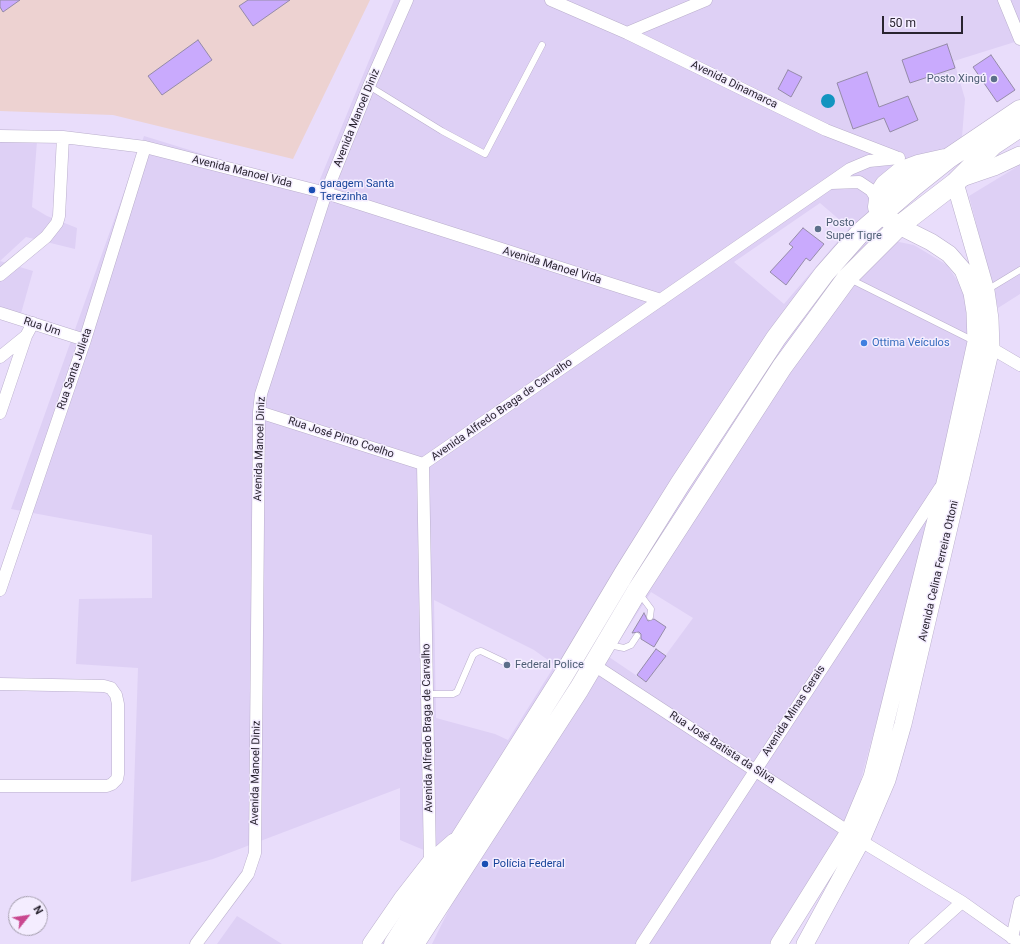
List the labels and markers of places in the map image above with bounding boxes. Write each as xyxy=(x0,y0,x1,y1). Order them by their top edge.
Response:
place label: Posto Xingú xyxy=(927,72,986,86)
marker: Posto Xingú xyxy=(989,74,999,84)
place label: garagem Santa Terezinha xyxy=(320,177,394,203)
marker: garagem Santa Terezinha xyxy=(307,185,317,195)
place label: Posto Super Tigre xyxy=(826,216,882,242)
marker: Posto Super Tigre xyxy=(813,224,823,234)
place label: Ottima Veículos xyxy=(872,336,950,350)
marker: Ottima Veículos xyxy=(859,338,869,348)
place label: Federal Police xyxy=(515,658,584,672)
marker: Federal Police xyxy=(502,660,512,670)
place label: Polícia Federal xyxy=(493,857,565,871)
marker: Polícia Federal xyxy=(480,859,490,869)

